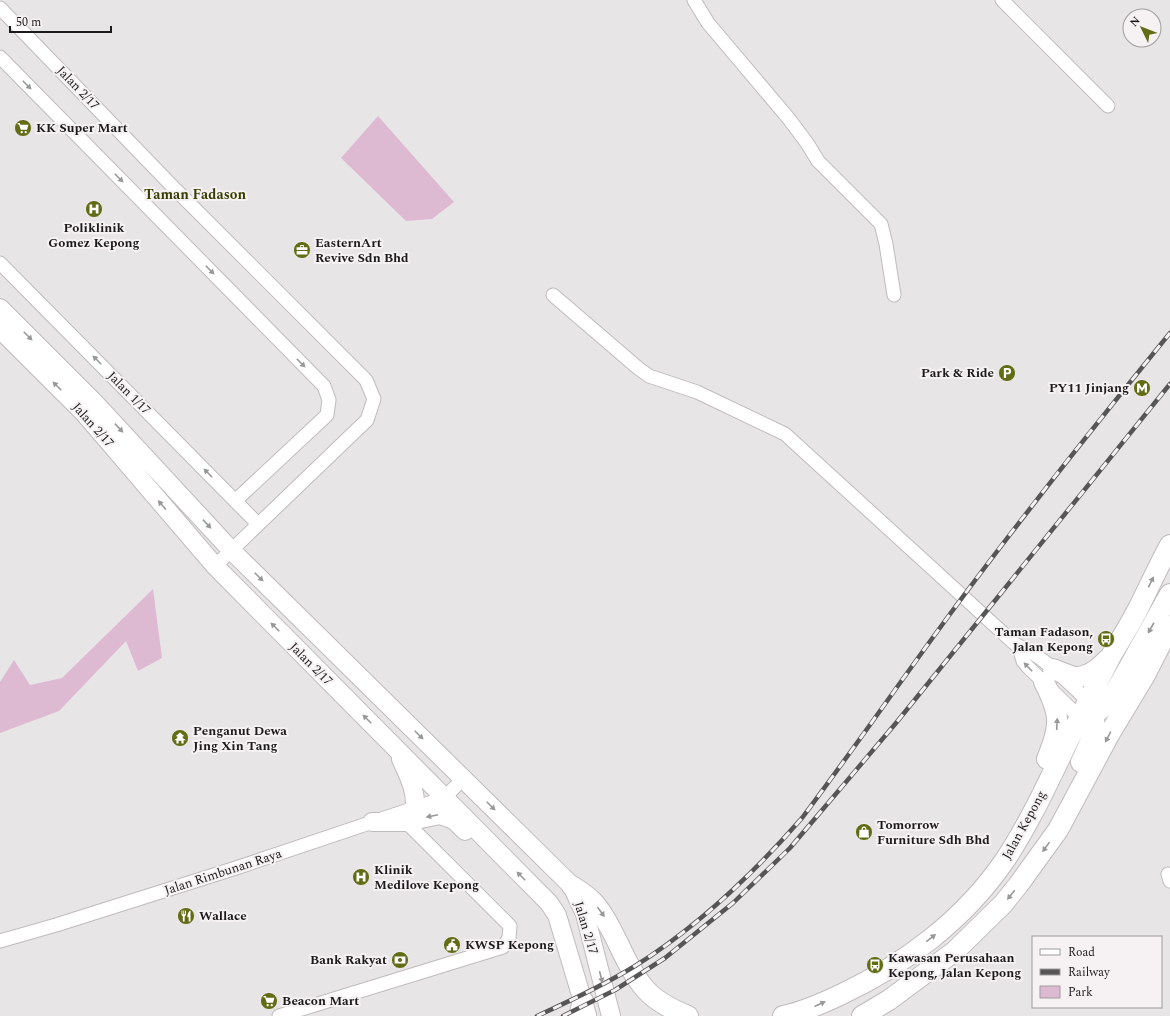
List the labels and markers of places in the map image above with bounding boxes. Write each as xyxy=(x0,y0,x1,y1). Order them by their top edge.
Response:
supermarket icon: KK Super Mart xyxy=(13,118,33,138)
place label: KK Super Mart xyxy=(36,118,128,138)
hospital icon: Poliklinik Gomez Kepong xyxy=(84,199,104,219)
place label: Poliklinik Gomez Kepong xyxy=(48,218,140,253)
place label: EasternArt Revive Sdn Bhd xyxy=(315,233,409,268)
office icon: EasternArt Revive Sdn Bhd xyxy=(292,240,312,260)
place label: Park & Ride xyxy=(921,363,994,383)
parking icon: Park & Ride xyxy=(997,363,1017,383)
place label: PY11 Jinjang xyxy=(1049,378,1129,398)
metro station icon: PY11 Jinjang xyxy=(1132,378,1152,398)
place label: Taman Fadason, Jalan Kepong xyxy=(995,622,1093,657)
bus stop icon: Taman Fadason, Jalan Kepong xyxy=(1096,629,1116,649)
place label: Penganut Dewa Jing Xin Tang xyxy=(193,721,287,756)
temple icon: Penganut Dewa Jing Xin Tang xyxy=(170,728,190,748)
place label: Tomorrow Furniture Sdh Bhd xyxy=(877,815,990,850)
shop icon: Tomorrow Furniture Sdh Bhd xyxy=(854,822,874,842)
place label: Klinik Medilove Kepong xyxy=(374,860,479,895)
hospital icon: Klinik Medilove Kepong xyxy=(351,867,371,887)
restaurant icon: Wallace xyxy=(176,906,196,926)
place label: Wallace xyxy=(199,906,247,926)
public building icon: KWSP Kepong xyxy=(442,935,462,955)
place label: KWSP Kepong xyxy=(465,935,554,955)
place label: Kawasan Perusahaan Kepong, Jalan Kepong xyxy=(888,948,1021,983)
place label: Bank Rakyat xyxy=(310,950,387,970)
bank icon: Bank Rakyat xyxy=(390,950,410,970)
bus stop icon: Kawasan Perusahaan Kepong, Jalan Kepong xyxy=(865,955,885,975)
supermarket icon: Beacon Mart xyxy=(259,991,279,1011)
place label: Beacon Mart xyxy=(282,991,359,1011)

